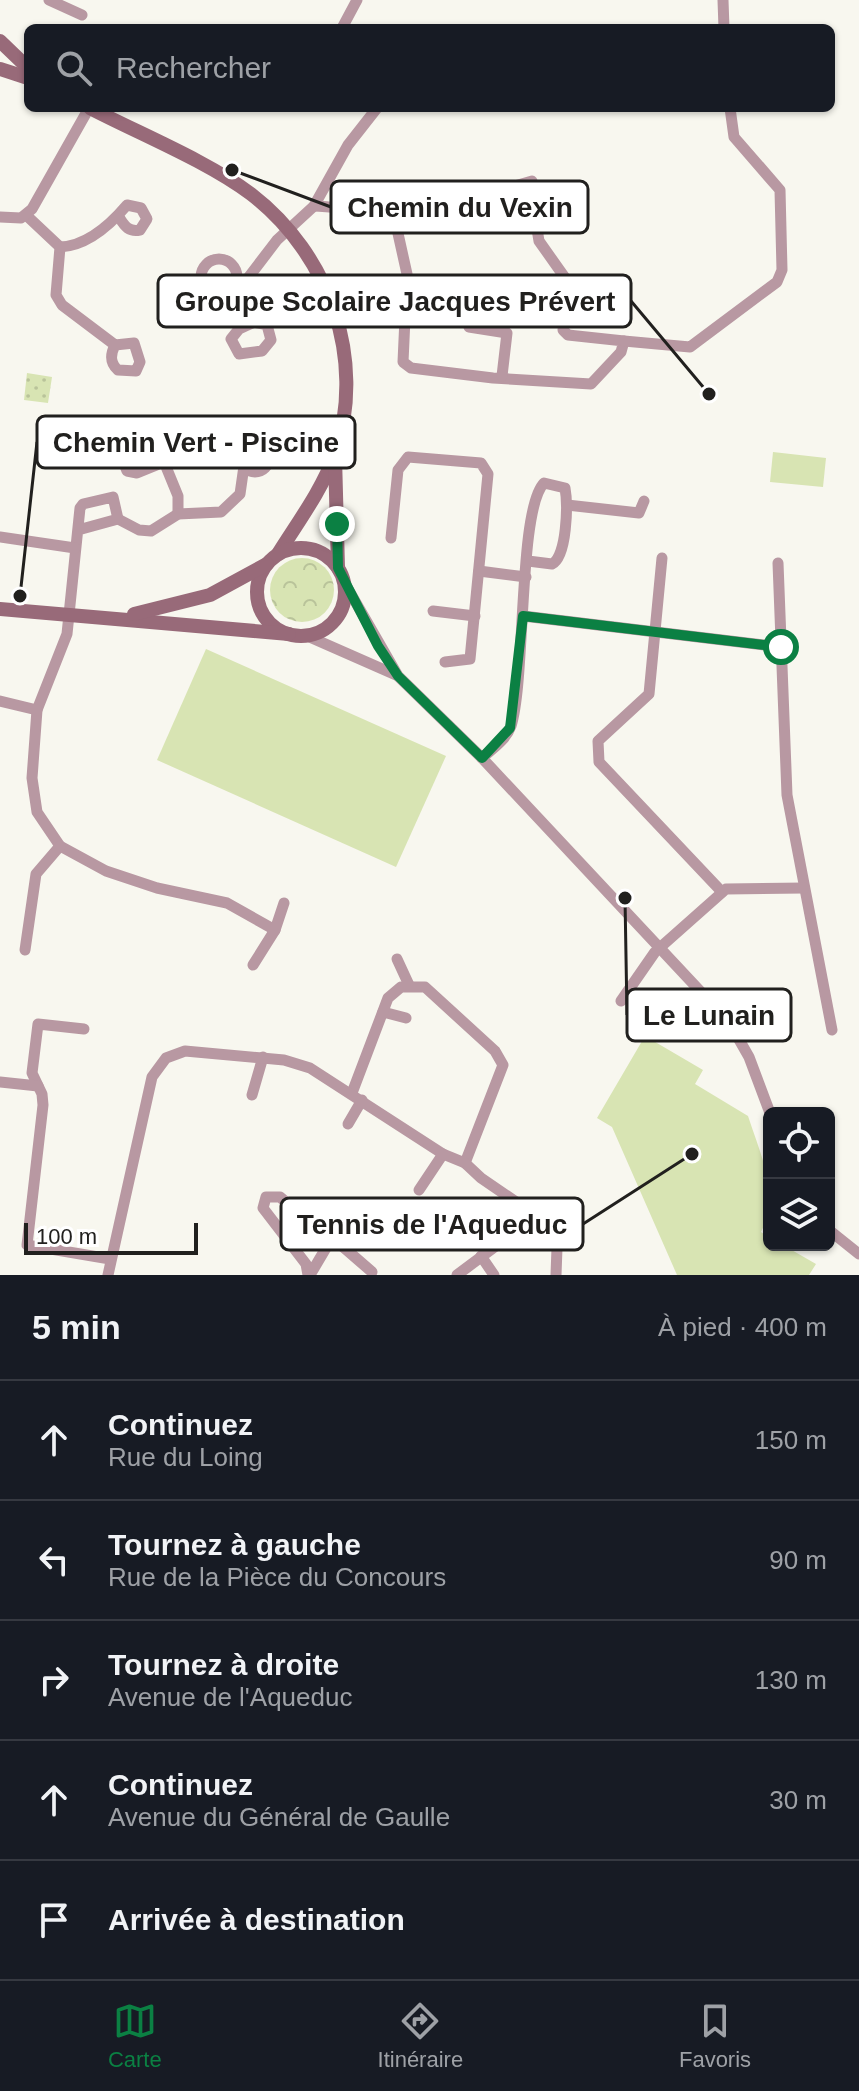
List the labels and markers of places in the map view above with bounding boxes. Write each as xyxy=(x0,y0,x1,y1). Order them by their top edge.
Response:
callout: Chemin du Vexin xyxy=(331,181,588,233)
callout: Groupe Scolaire Jacques Prévert xyxy=(158,275,631,327)
callout: Chemin Vert - Piscine xyxy=(37,416,355,468)
callout: Le Lunain xyxy=(627,989,791,1041)
callout: Tennis de l'Aqueduc xyxy=(281,1198,583,1250)

